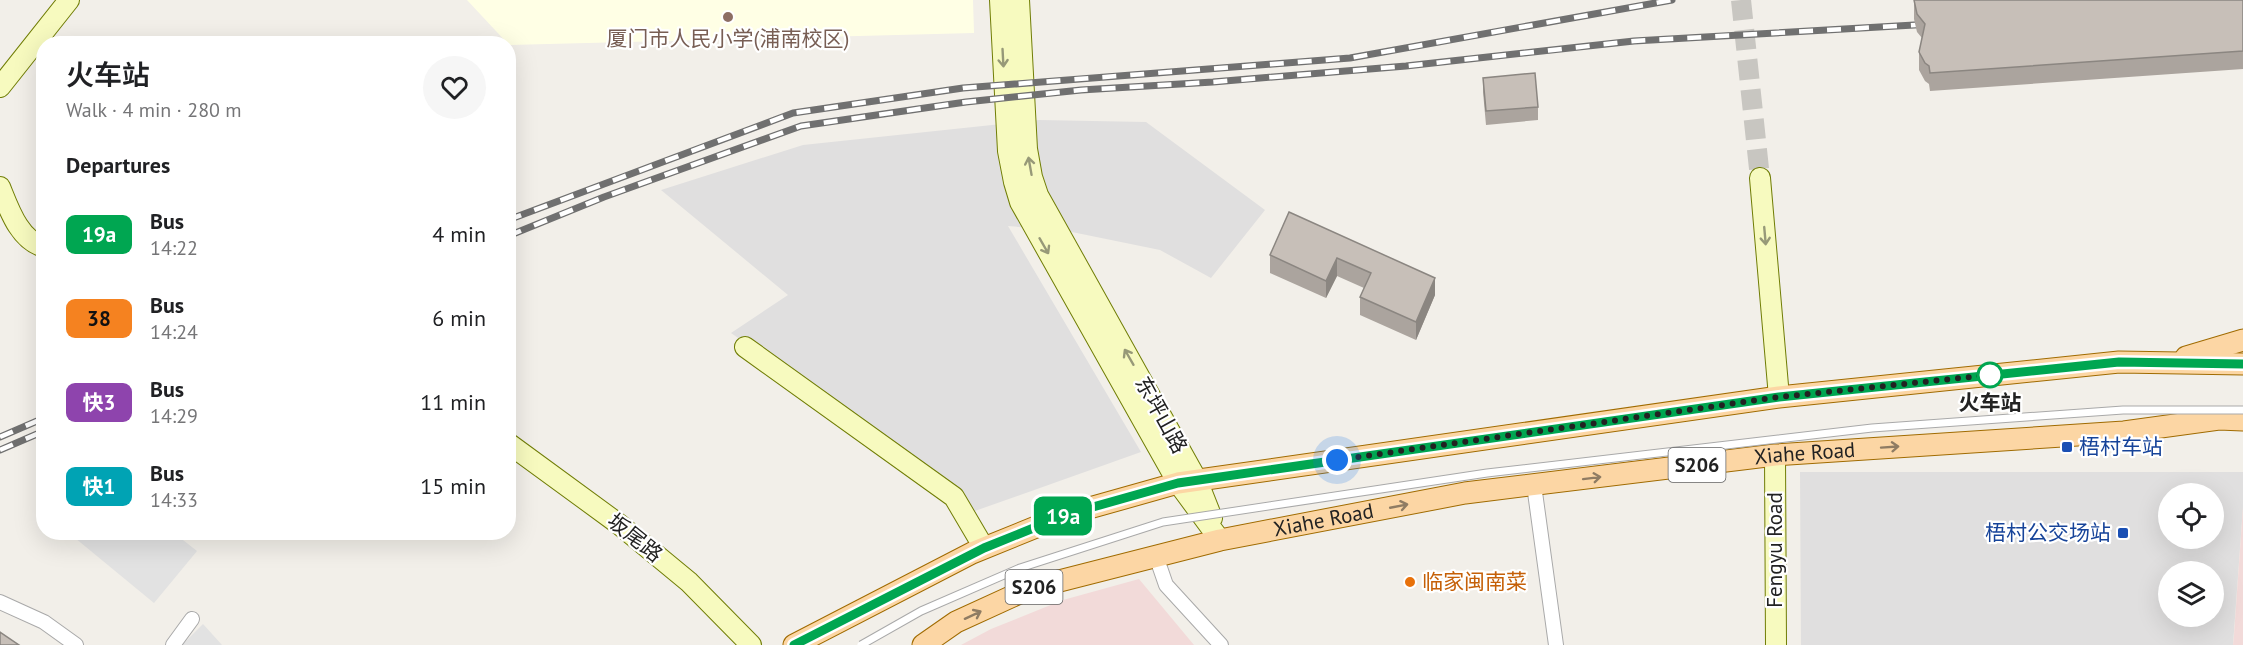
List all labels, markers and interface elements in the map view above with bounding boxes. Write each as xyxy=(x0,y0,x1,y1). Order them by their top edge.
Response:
marker: 厦门市人民小学(浦南校区) xyxy=(721,10,735,24)
place label: 厦门市人民小学(浦南校区) xyxy=(607,25,849,52)
one-way arrow xyxy=(998,48,1009,68)
text: 火车站 xyxy=(66,56,150,93)
button: heart xyxy=(423,56,486,119)
text: Walk · 4 min · 280 m xyxy=(66,97,242,123)
text: Departures xyxy=(66,151,170,179)
one-way arrow xyxy=(1025,156,1036,176)
text: Bus xyxy=(150,207,184,235)
text: 4 min xyxy=(432,220,486,248)
text: 19a xyxy=(82,221,116,248)
one-way arrow xyxy=(1760,226,1771,245)
text: 14:22 xyxy=(150,235,198,261)
one-way arrow xyxy=(1038,237,1050,254)
text: Bus xyxy=(150,291,184,319)
text: 6 min xyxy=(432,304,486,332)
text: 38 xyxy=(87,305,111,332)
text: 14:24 xyxy=(150,319,198,345)
one-way arrow xyxy=(1122,349,1134,366)
marker: 火车站 xyxy=(1977,362,2003,388)
street label: 东坪山路 xyxy=(1129,371,1194,458)
text: Bus xyxy=(150,375,184,403)
text: 11 min xyxy=(420,388,486,416)
text: 快3 xyxy=(83,389,115,416)
place label: 火车站 xyxy=(1959,389,2022,416)
text: 14:29 xyxy=(150,403,198,429)
place label: 梧村车站 xyxy=(2079,433,2163,460)
street label: Xiahe Road xyxy=(1752,436,1856,470)
marker: 梧村车站 xyxy=(2060,440,2074,454)
one-way arrow xyxy=(1879,441,1899,452)
your location xyxy=(1322,445,1352,475)
road number: S206 xyxy=(1668,448,1726,482)
text: Bus xyxy=(150,459,184,487)
text: 15 min xyxy=(420,472,486,500)
one-way arrow xyxy=(1581,472,1601,483)
text: 快1 xyxy=(83,473,115,500)
map controls xyxy=(2158,483,2224,627)
button: locate xyxy=(2158,483,2224,549)
text: 14:33 xyxy=(150,487,198,513)
street label: Fengyu Road xyxy=(1761,492,1788,608)
line badge: 19a xyxy=(1028,496,1098,536)
street label: Xiahe Road xyxy=(1271,497,1376,542)
one-way arrow xyxy=(1388,500,1408,511)
text: 19a xyxy=(1046,503,1080,530)
street label: 坂尾路 xyxy=(602,507,668,568)
place label: 梧村公交场站 xyxy=(1985,519,2111,546)
marker: 梧村公交场站 xyxy=(2116,526,2130,540)
button: layers xyxy=(2158,561,2224,627)
place label: 临家闽南菜 xyxy=(1422,568,1527,595)
road number: S206 xyxy=(1006,570,1062,604)
marker: 临家闽南菜 xyxy=(1403,575,1417,589)
one-way arrow xyxy=(963,608,981,620)

